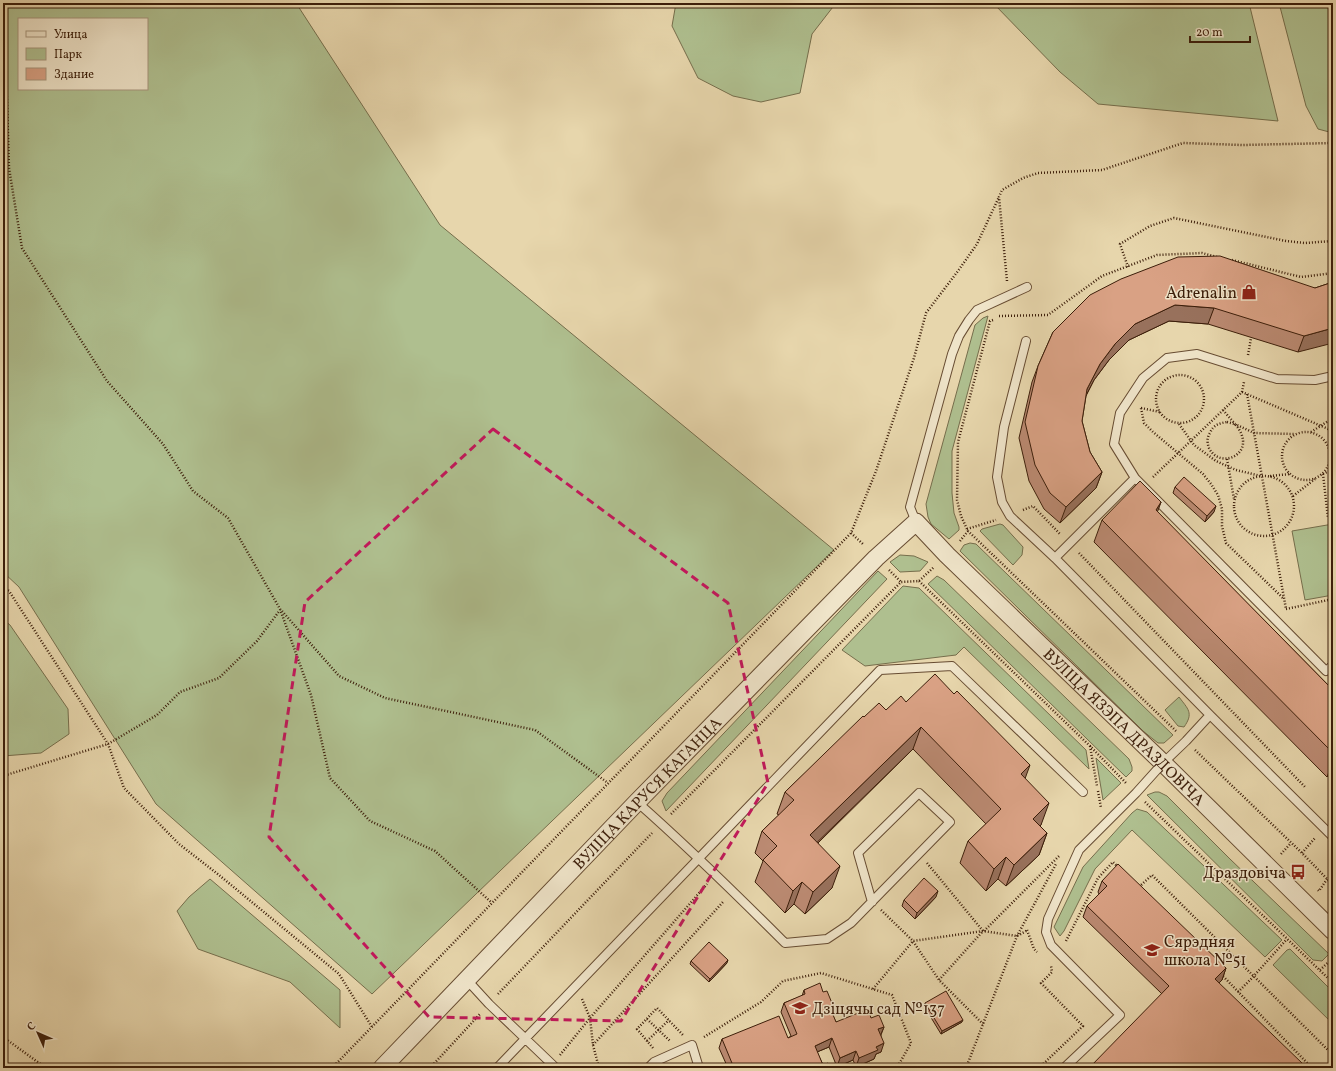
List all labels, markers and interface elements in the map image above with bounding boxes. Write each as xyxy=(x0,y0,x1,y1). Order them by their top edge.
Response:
legend xyxy=(18,18,148,90)
scale bar xyxy=(1190,18,1250,44)
text: 20 m xyxy=(1196,25,1223,41)
text: Улица xyxy=(54,27,87,43)
text: Парк xyxy=(54,47,82,63)
text: Здание xyxy=(54,67,94,83)
place label: Adrenalin xyxy=(1166,283,1237,305)
shop icon: Adrenalin xyxy=(1240,283,1258,301)
street label: ВУЛІЦА ЯЗЭПА ДРАЗДОВІЧА xyxy=(1037,644,1209,812)
street label: ВУЛІЦА КАРУСЯ КАГАНЦА xyxy=(569,713,727,875)
place label: Драздовіча xyxy=(1203,863,1286,885)
bus stop icon: Драздовіча xyxy=(1289,863,1307,881)
place label: Сярэдняя школа №51 xyxy=(1164,932,1247,972)
school or university icon: Сярэдняя школа №51 xyxy=(1143,941,1161,959)
school or university icon: Дзіцячы сад №137 xyxy=(791,999,809,1017)
place label: Дзіцячы сад №137 xyxy=(812,999,945,1021)
north arrow xyxy=(18,1013,58,1053)
text: С xyxy=(24,1019,40,1035)

